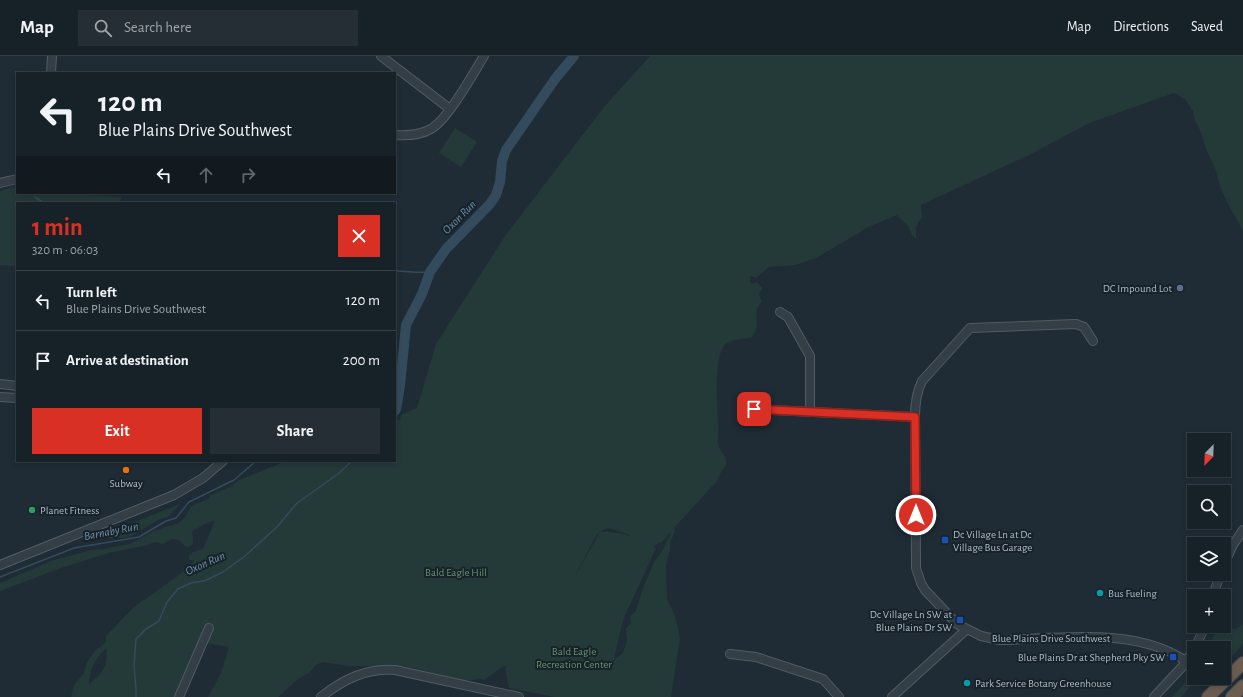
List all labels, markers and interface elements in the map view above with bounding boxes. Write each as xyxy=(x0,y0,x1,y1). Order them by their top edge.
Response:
search box xyxy=(78,10,358,46)
icon: search xyxy=(92,17,114,39)
text: Map xyxy=(20,18,54,37)
text: Search here xyxy=(124,20,192,35)
text: Map xyxy=(1067,20,1091,34)
text: Directions xyxy=(1113,20,1169,34)
text: Saved xyxy=(1191,20,1223,34)
icon: left xyxy=(32,88,84,140)
text: 120 m xyxy=(98,89,163,117)
text: Blue Plains Drive Southwest xyxy=(98,122,292,140)
icon: left xyxy=(153,164,175,186)
icon: ahead xyxy=(195,164,217,186)
icon: right xyxy=(237,164,259,186)
water label: Oxon Run xyxy=(440,198,478,236)
button: close xyxy=(338,215,380,257)
text: 1 min xyxy=(32,216,83,240)
text: 320 m · 06:03 xyxy=(32,244,98,257)
place label: DC Impound Lot xyxy=(1103,283,1172,294)
marker: DC Impound Lot xyxy=(1175,283,1185,293)
text: Turn left xyxy=(66,285,117,300)
icon: left xyxy=(32,290,54,312)
text: 120 m xyxy=(346,293,380,308)
text: Blue Plains Drive Southwest xyxy=(66,303,206,316)
icon: arrive xyxy=(32,350,54,372)
text: Arrive at destination xyxy=(66,353,189,368)
text: 200 m xyxy=(343,353,380,368)
pin xyxy=(737,392,771,426)
icon: arrive xyxy=(743,398,765,420)
button: Exit xyxy=(32,408,202,454)
button: Share xyxy=(210,408,380,454)
north arrow xyxy=(1187,433,1231,477)
map controls xyxy=(1187,433,1231,685)
marker: Subway xyxy=(121,465,131,475)
place label: Subway xyxy=(109,478,143,489)
button: search xyxy=(1187,485,1231,529)
position arrow xyxy=(895,494,937,536)
marker: Planet Fitness xyxy=(27,505,37,515)
place label: Planet Fitness xyxy=(40,505,99,516)
water label: Barnaby Run xyxy=(83,520,139,542)
place label: Dc Village Ln at Dc Village Bus Garage xyxy=(953,529,1032,553)
marker: Dc Village Ln at Dc Village Bus Garage xyxy=(940,535,950,545)
button: layers xyxy=(1187,537,1231,581)
water label: Oxon Run xyxy=(183,549,227,577)
park label: Bald Eagle Hill xyxy=(425,567,487,578)
marker: Bus Fueling xyxy=(1095,588,1105,598)
place label: Bus Fueling xyxy=(1108,588,1157,599)
button: + xyxy=(1187,589,1231,633)
place label: Dc Village Ln SW at Blue Plains Dr SW xyxy=(870,609,952,633)
marker: Dc Village Ln SW at Blue Plains Dr SW xyxy=(955,615,965,625)
street label: Blue Plains Drive Southwest xyxy=(992,633,1111,644)
button: − xyxy=(1187,641,1231,685)
park label: Bald Eagle Recreation Center xyxy=(536,646,612,670)
place label: Blue Plains Dr at Shepherd Pky SW xyxy=(1018,652,1165,663)
marker: Blue Plains Dr at Shepherd Pky SW xyxy=(1168,652,1178,662)
marker: Park Service Botany Greenhouse xyxy=(962,678,972,688)
place label: Park Service Botany Greenhouse xyxy=(975,678,1111,689)

